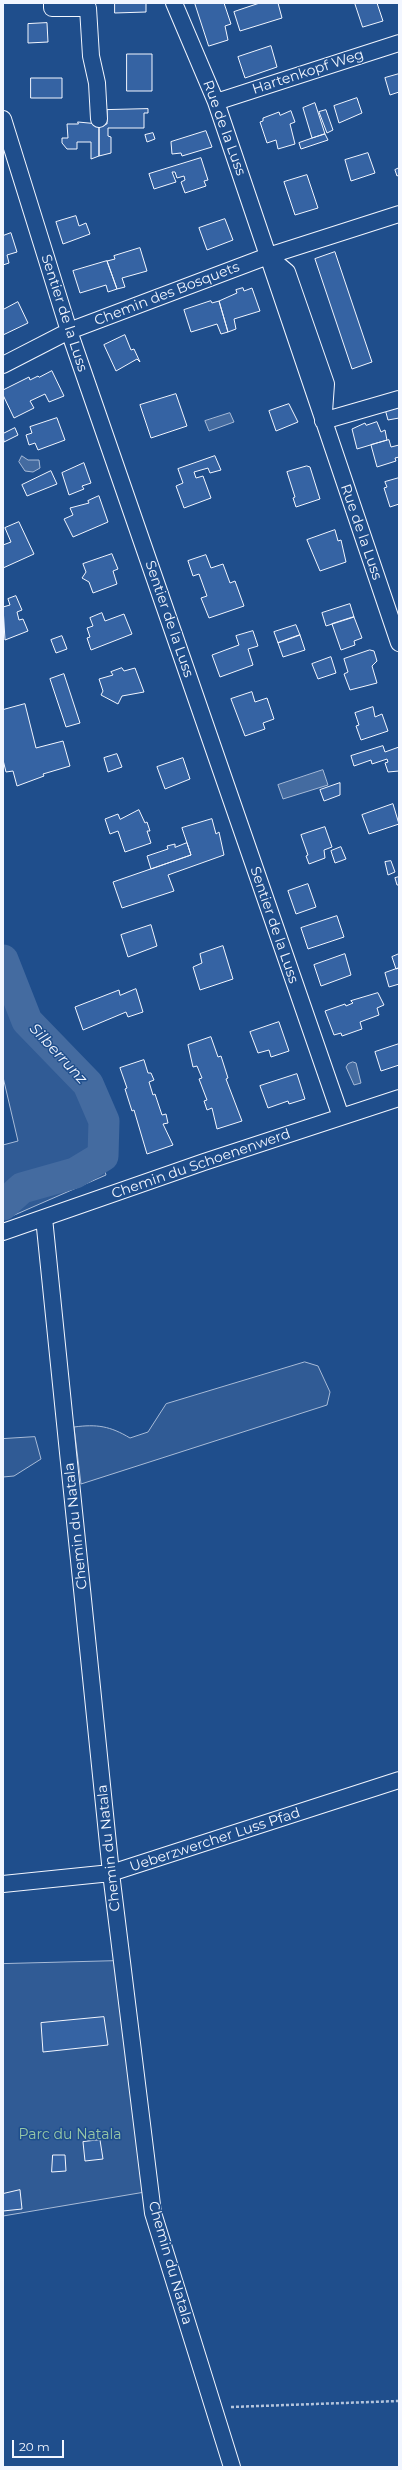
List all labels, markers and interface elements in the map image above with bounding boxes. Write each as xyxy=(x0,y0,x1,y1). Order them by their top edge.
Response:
street label: Hartenkopf Weg xyxy=(250,46,366,98)
street label: Rue de la Luss xyxy=(199,78,249,178)
street label: Sentier de la Luss xyxy=(37,252,91,374)
street label: Chemin des Bosquets xyxy=(92,259,242,329)
street label: Rue de la Luss xyxy=(337,482,385,582)
street label: Sentier de la Luss xyxy=(141,558,197,680)
street label: Sentier de la Luss xyxy=(246,864,302,986)
water label: Silberrunz xyxy=(25,1020,91,1088)
street label: Chemin du Schoenenwerd xyxy=(109,1125,293,1203)
street label: Chemin du Natala xyxy=(61,1462,91,1590)
street label: Chemin du Natala xyxy=(94,1784,124,1912)
street label: Ueberzwercher Luss Pfad xyxy=(128,1804,302,1876)
park label: Parc du Natala xyxy=(19,2127,121,2143)
street label: Chemin du Natala xyxy=(144,2199,196,2327)
scale bar xyxy=(14,2432,66,2458)
text: 20 m xyxy=(19,2439,50,2454)

